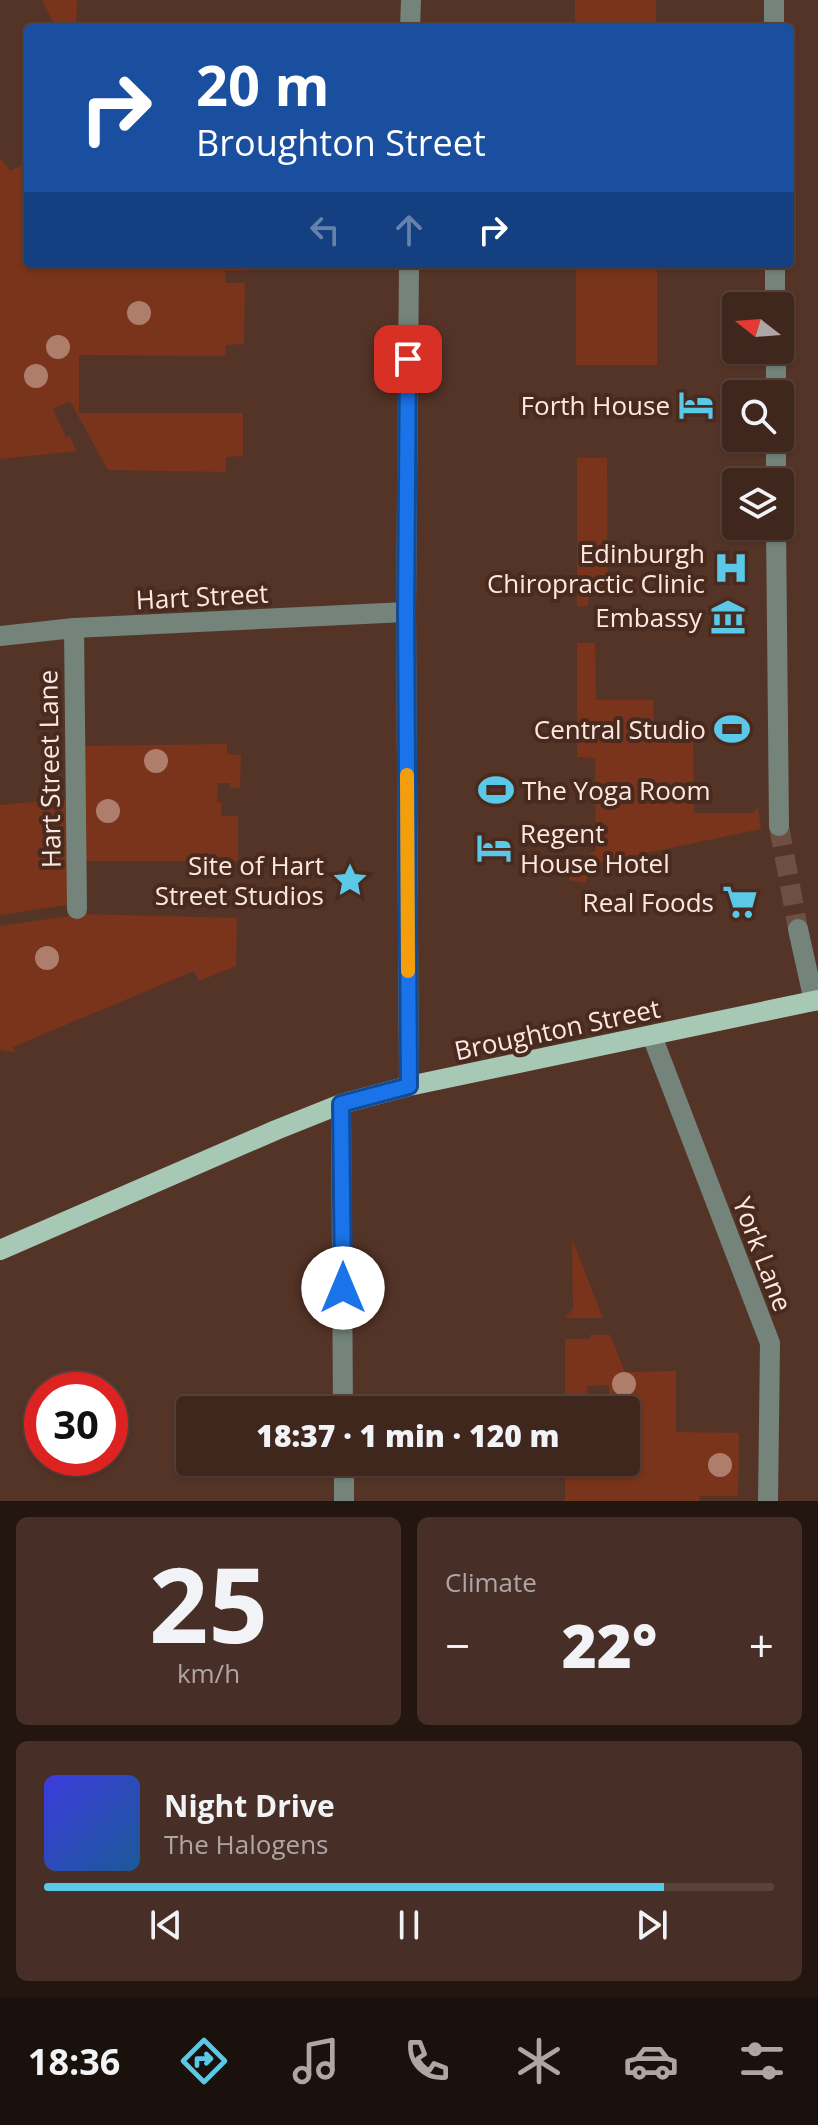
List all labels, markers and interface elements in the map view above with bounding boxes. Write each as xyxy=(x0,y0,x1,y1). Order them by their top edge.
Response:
text: 20 m xyxy=(196,46,330,122)
icon: right xyxy=(64,56,168,160)
text: Broughton Street xyxy=(196,118,486,167)
icon: left xyxy=(303,208,347,252)
icon: ahead xyxy=(387,208,431,252)
icon: right xyxy=(471,208,515,252)
north arrow xyxy=(722,292,794,364)
map controls xyxy=(722,292,794,540)
pin xyxy=(374,325,442,393)
icon: arrive xyxy=(386,337,430,381)
button: search xyxy=(722,380,794,452)
hotel icon: Forth House xyxy=(677,386,715,424)
place label: Forth House xyxy=(521,387,670,423)
button: layers xyxy=(722,468,794,540)
place label: Edinburgh Chiropractic Clinic xyxy=(487,535,705,601)
hospital icon: Edinburgh Chiropractic Clinic xyxy=(712,549,750,587)
street label: Hart Street xyxy=(135,575,269,617)
museum icon: Embassy xyxy=(709,598,747,636)
place label: Embassy xyxy=(595,599,703,635)
street label: Hart Street Lane xyxy=(29,670,69,868)
sports icon: Central Studio xyxy=(713,710,751,748)
place label: Central Studio xyxy=(534,711,706,747)
sports icon: The Yoga Room xyxy=(477,771,515,809)
place label: The Yoga Room xyxy=(522,772,711,808)
place label: Regent House Hotel xyxy=(520,815,670,881)
hotel icon: Regent House Hotel xyxy=(475,829,513,867)
place label: Site of Hart Street Studios xyxy=(155,847,324,913)
place icon: Site of Hart Street Studios xyxy=(331,861,369,899)
supermarket icon: Real Foods xyxy=(721,883,759,921)
place label: Real Foods xyxy=(583,884,714,920)
street label: Broughton Street xyxy=(451,990,663,1068)
street label: York Lane xyxy=(725,1192,801,1316)
position arrow xyxy=(301,1246,385,1330)
speed limit sign: 30 xyxy=(24,1372,128,1476)
text: 18:37 · 1 min · 120 m xyxy=(256,1415,560,1456)
text: 25 xyxy=(149,1532,268,1673)
text: Climate xyxy=(445,1564,537,1600)
text: 22° xyxy=(562,1604,657,1686)
text: − xyxy=(445,1615,470,1675)
text: + xyxy=(749,1615,774,1675)
text: km/h xyxy=(177,1655,240,1691)
text: Night Drive xyxy=(164,1785,335,1826)
text: The Halogens xyxy=(164,1826,329,1862)
icon: previous xyxy=(144,1903,188,1947)
icon: pause xyxy=(387,1903,431,1947)
icon: next xyxy=(630,1903,674,1947)
icon: directions xyxy=(176,2033,232,2089)
icon: music xyxy=(288,2033,344,2089)
icon: phone xyxy=(399,2033,455,2089)
icon: climate xyxy=(511,2033,567,2089)
icon: car xyxy=(623,2033,679,2089)
icon: filters xyxy=(734,2033,790,2089)
text: 18:36 xyxy=(28,2037,120,2086)

